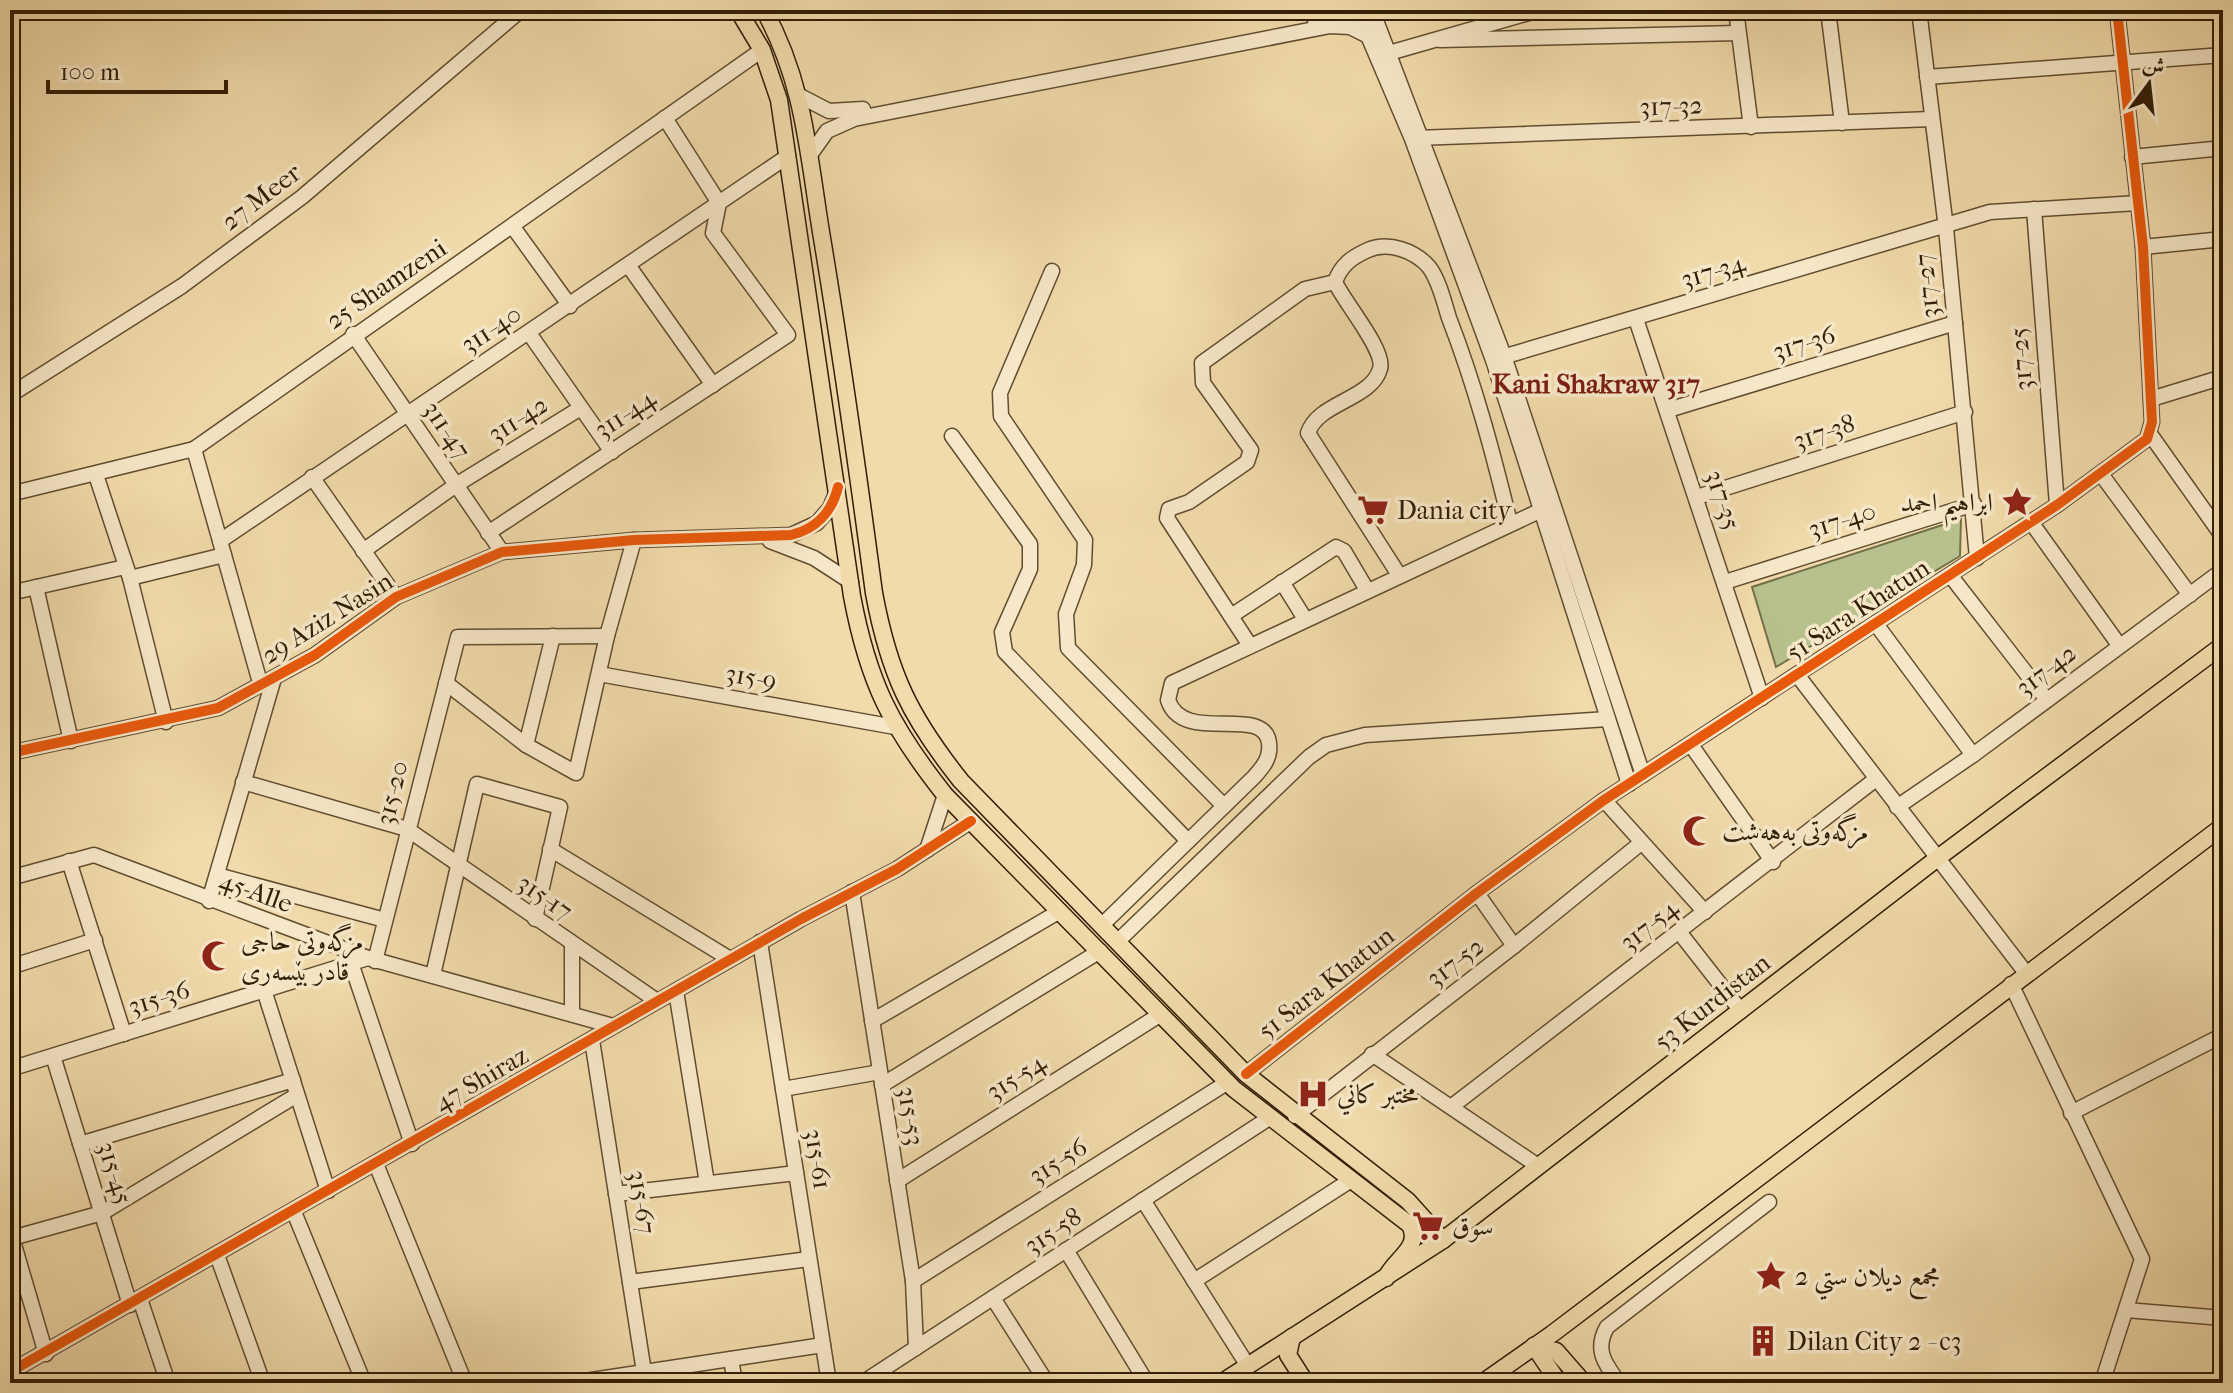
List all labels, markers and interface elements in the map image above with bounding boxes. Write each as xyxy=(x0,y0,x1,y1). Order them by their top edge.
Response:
scale bar xyxy=(48,44,226,94)
north arrow xyxy=(2109,44,2189,124)
text: ش xyxy=(2140,50,2168,81)
text: 100 m xyxy=(60,58,120,86)
street label: 317-32 xyxy=(1639,89,1703,123)
street label: 27 Meer xyxy=(215,157,307,237)
street label: 25 Shamzeni xyxy=(320,232,453,336)
street label: 317-34 xyxy=(1677,247,1749,295)
street label: 317-27 xyxy=(1908,252,1946,320)
street label: 311-40 xyxy=(455,298,527,360)
street label: 317-36 xyxy=(1769,319,1840,367)
street label: 317-25 xyxy=(2003,326,2039,392)
district label: Kani Shakraw 317 xyxy=(1492,367,1700,400)
street label: 311-44 xyxy=(589,382,662,445)
street label: 311-42 xyxy=(482,389,554,449)
street label: 311-47 xyxy=(417,395,477,465)
street label: 317-38 xyxy=(1789,408,1859,456)
street label: 317-35 xyxy=(1699,466,1747,534)
place icon: ابراهيم احمد xyxy=(2000,485,2034,519)
place label: ابراهيم احمد xyxy=(1901,487,1993,528)
supermarket icon: Dania city xyxy=(1356,493,1390,527)
place label: Dania city xyxy=(1397,495,1512,526)
street label: 317-40 xyxy=(1805,495,1879,545)
street label: 51 Sara Khatun xyxy=(1780,552,1936,668)
street label: 29 Aziz Nasin xyxy=(256,565,398,671)
street label: 317-42 xyxy=(2010,637,2082,703)
street label: 315-9 xyxy=(723,657,779,697)
street label: 315-20 xyxy=(369,757,415,829)
place label: مزگەوتی بەهەشت xyxy=(1722,813,1869,849)
mosque icon: مزگەوتی بەهەشت xyxy=(1681,814,1715,848)
street label: 45 Alle xyxy=(215,865,297,920)
street label: 315-17 xyxy=(512,867,578,927)
street label: 317-54 xyxy=(1614,892,1685,957)
street label: 51 Sara Khatun xyxy=(1252,920,1400,1046)
place label: مزگەوتی حاجی قادر بێسەری xyxy=(241,923,364,987)
street label: 317-52 xyxy=(1420,930,1490,994)
mosque icon: مزگەوتی حاجی قادر بێسەری xyxy=(200,939,234,973)
street label: 53 Kurdistan xyxy=(1648,947,1776,1057)
street label: 315-36 xyxy=(125,974,194,1022)
street label: 47 Shiraz xyxy=(429,1040,533,1118)
street label: 315-54 xyxy=(980,1046,1052,1107)
hospital icon: مختبر كاني xyxy=(1296,1077,1330,1111)
place label: مختبر كاني xyxy=(1337,1079,1418,1116)
street label: 315-53 xyxy=(891,1084,931,1148)
street label: 315-61 xyxy=(798,1126,838,1192)
street label: 315-56 xyxy=(1023,1131,1094,1191)
street label: 315-45 xyxy=(91,1138,139,1208)
street label: 315-67 xyxy=(622,1168,662,1236)
street label: 315-58 xyxy=(1019,1201,1087,1261)
supermarket icon: سوق xyxy=(1411,1209,1445,1243)
place label: سوق xyxy=(1452,1211,1494,1243)
place icon: مجمع ديلان ستي 2 xyxy=(1754,1259,1788,1293)
place label: مجمع ديلان ستي 2 xyxy=(1795,1261,1940,1300)
building icon: Dilan City 2 - c3 xyxy=(1746,1324,1780,1358)
place label: Dilan City 2 - c3 xyxy=(1787,1326,1961,1357)

